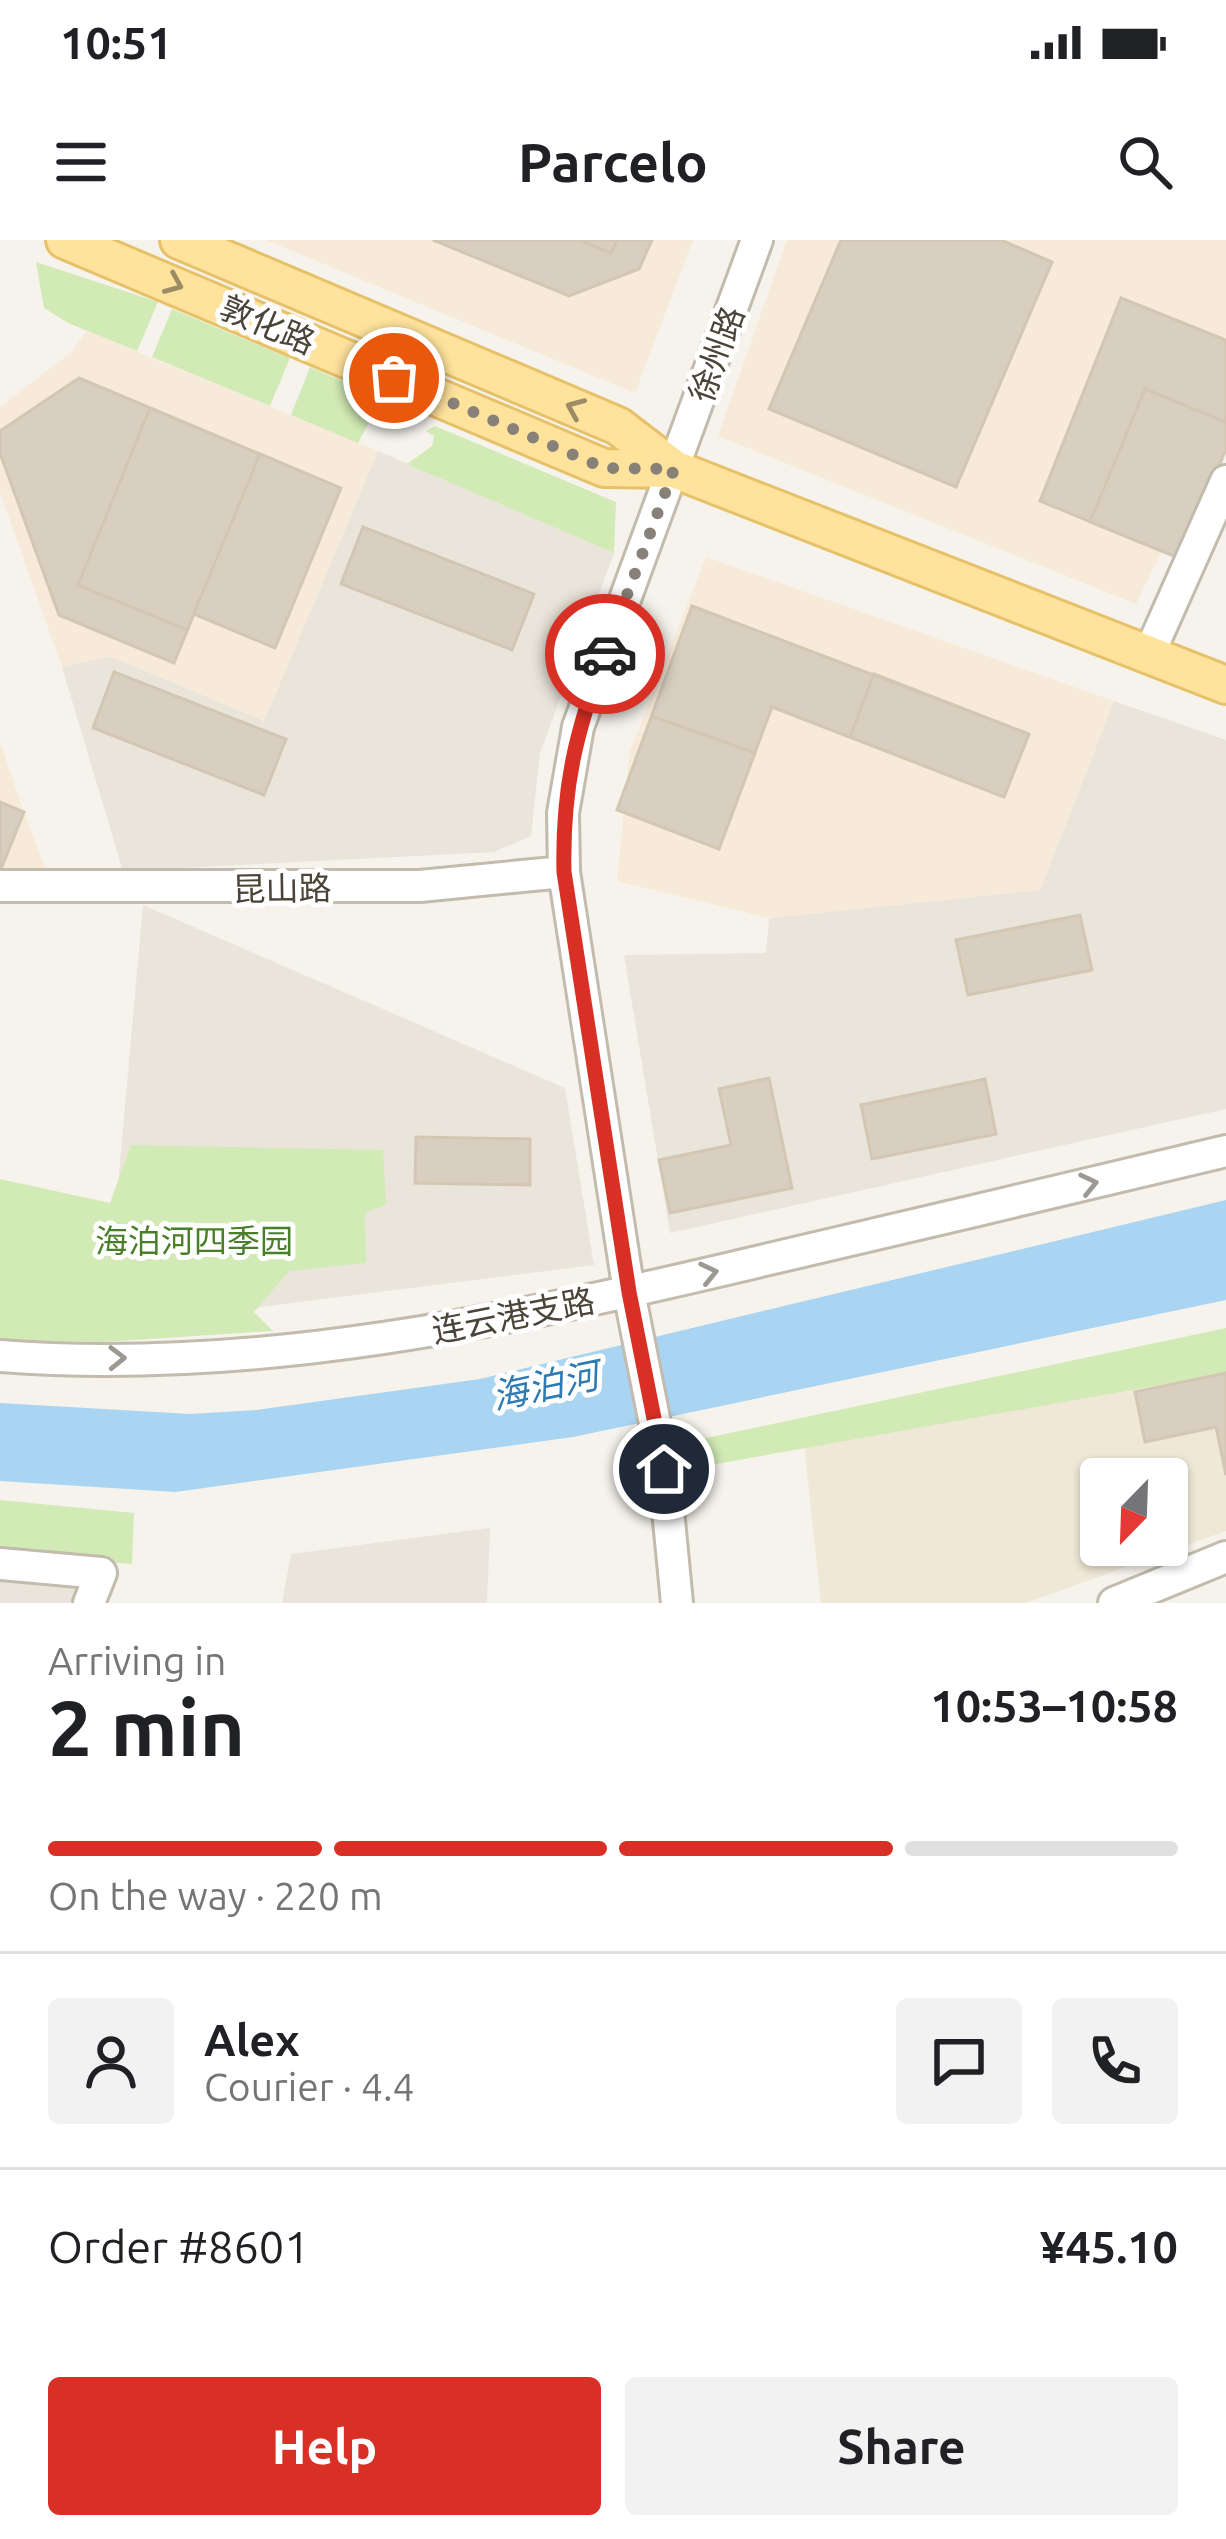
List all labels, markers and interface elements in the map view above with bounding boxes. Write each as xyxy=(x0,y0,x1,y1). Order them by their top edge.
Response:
text: 10:51 xyxy=(60,17,173,68)
icon: menu xyxy=(48,129,114,195)
icon: search xyxy=(1112,129,1178,195)
text: Parcelo xyxy=(518,132,708,192)
one-way arrow xyxy=(161,269,183,293)
street label: 敦化路 xyxy=(215,288,321,360)
street label: 徐州路 xyxy=(682,301,750,407)
pin xyxy=(343,327,445,429)
icon: bag xyxy=(361,345,427,411)
one-way arrow xyxy=(566,398,587,422)
courier xyxy=(545,594,665,714)
icon: car xyxy=(572,621,638,687)
street label: 昆山路 xyxy=(232,869,332,907)
one-way arrow xyxy=(1078,1172,1099,1197)
park label: 海泊河四季园 xyxy=(95,1222,293,1259)
one-way arrow xyxy=(699,1262,719,1287)
street label: 连云港支路 xyxy=(428,1281,598,1349)
one-way arrow xyxy=(108,1346,127,1372)
water label: 海泊河 xyxy=(488,1352,608,1416)
pin xyxy=(613,1418,715,1520)
icon: home xyxy=(631,1436,697,1502)
north arrow xyxy=(1080,1458,1188,1566)
map controls xyxy=(1080,1458,1188,1566)
text: Arriving in xyxy=(48,1639,226,1682)
text: 10:53–10:58 xyxy=(930,1680,1178,1731)
text: 2 min xyxy=(48,1683,245,1771)
text: On the way · 220 m xyxy=(48,1874,383,1917)
button: person xyxy=(48,1998,174,2124)
button: chat xyxy=(896,1998,1022,2124)
button: phone xyxy=(1052,1998,1178,2124)
text: Alex xyxy=(204,2014,300,2065)
text: Courier · 4.4 xyxy=(204,2065,415,2108)
text: Order #8601 xyxy=(48,2221,310,2272)
text: ¥45.10 xyxy=(1040,2221,1178,2272)
button: Help xyxy=(48,2377,601,2515)
button: Share xyxy=(625,2377,1178,2515)

